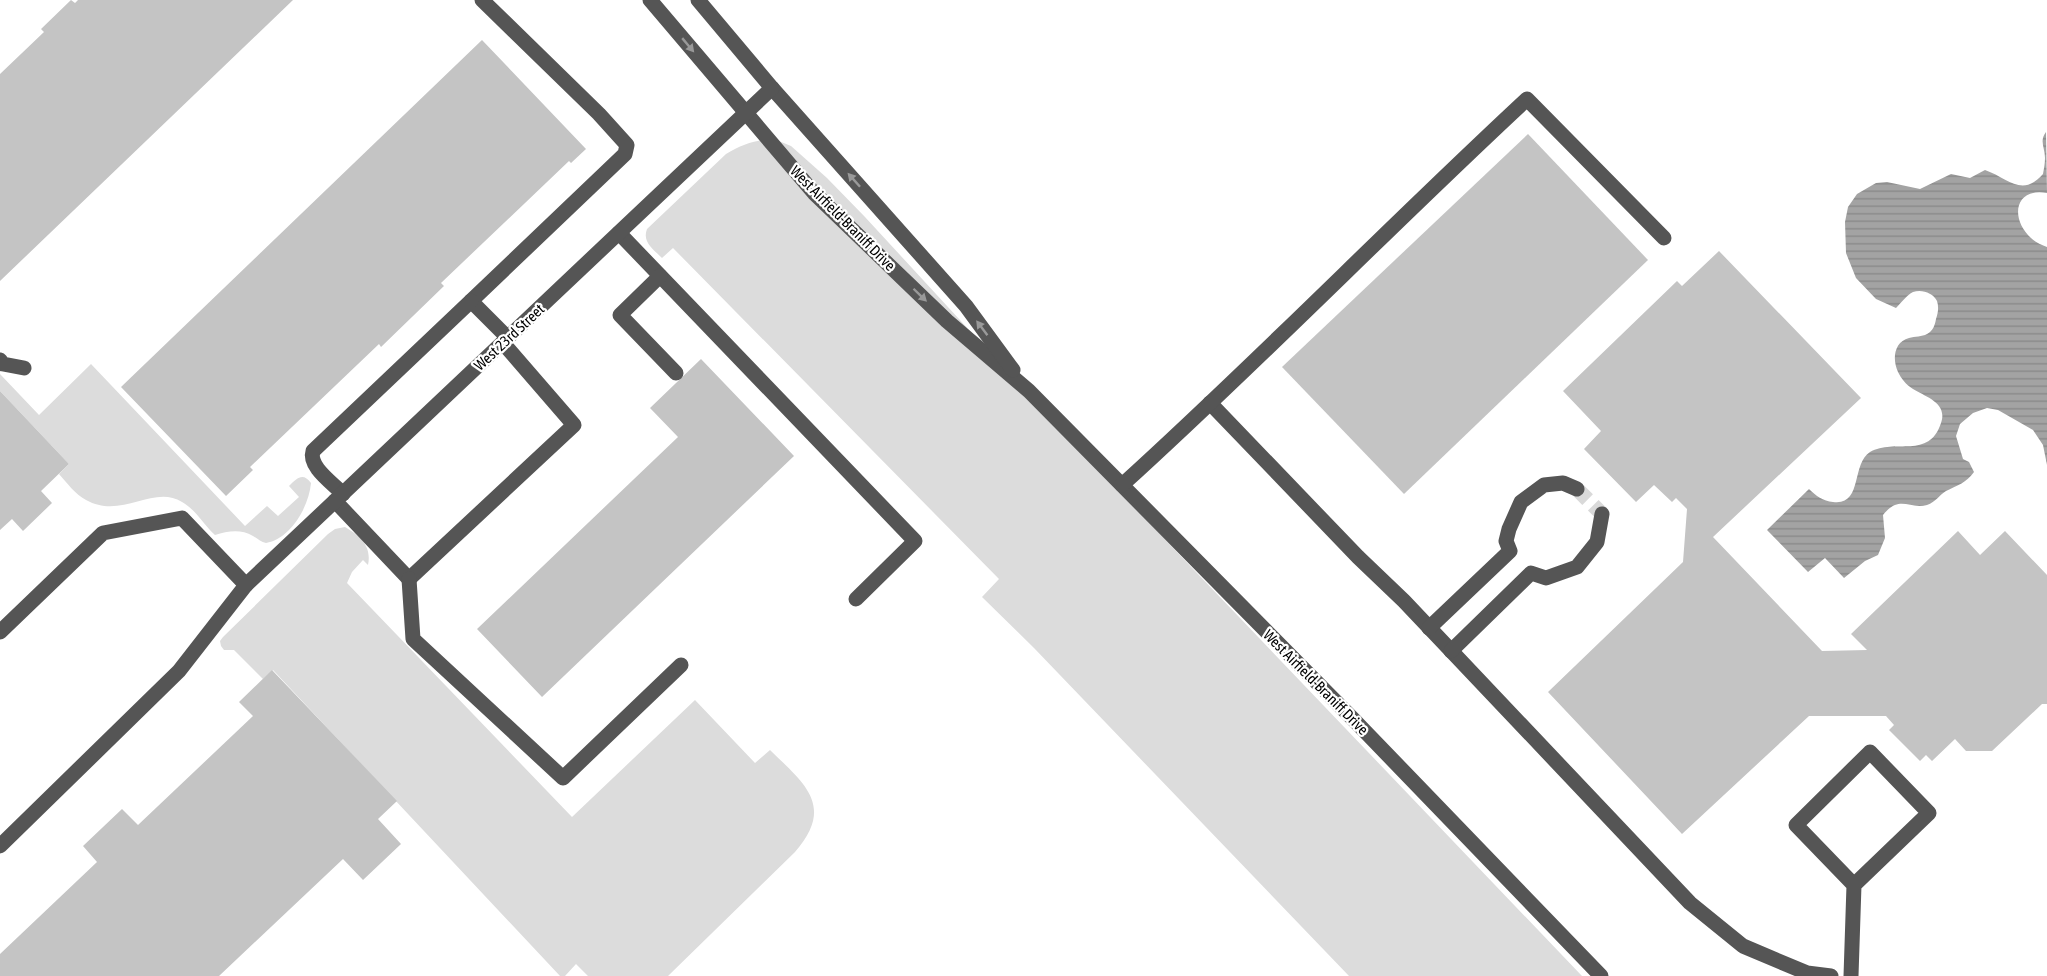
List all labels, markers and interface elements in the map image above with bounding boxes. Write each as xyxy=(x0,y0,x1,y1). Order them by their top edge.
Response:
one-way arrow xyxy=(681,37,694,52)
street label: West Airfield-Braniff Drive xyxy=(787,162,899,274)
one-way arrow xyxy=(847,173,861,188)
one-way arrow xyxy=(913,288,927,302)
street label: West 23rd Street xyxy=(470,300,548,374)
one-way arrow xyxy=(976,320,988,335)
street label: West Airfield-Braniff Drive xyxy=(1260,626,1372,738)

